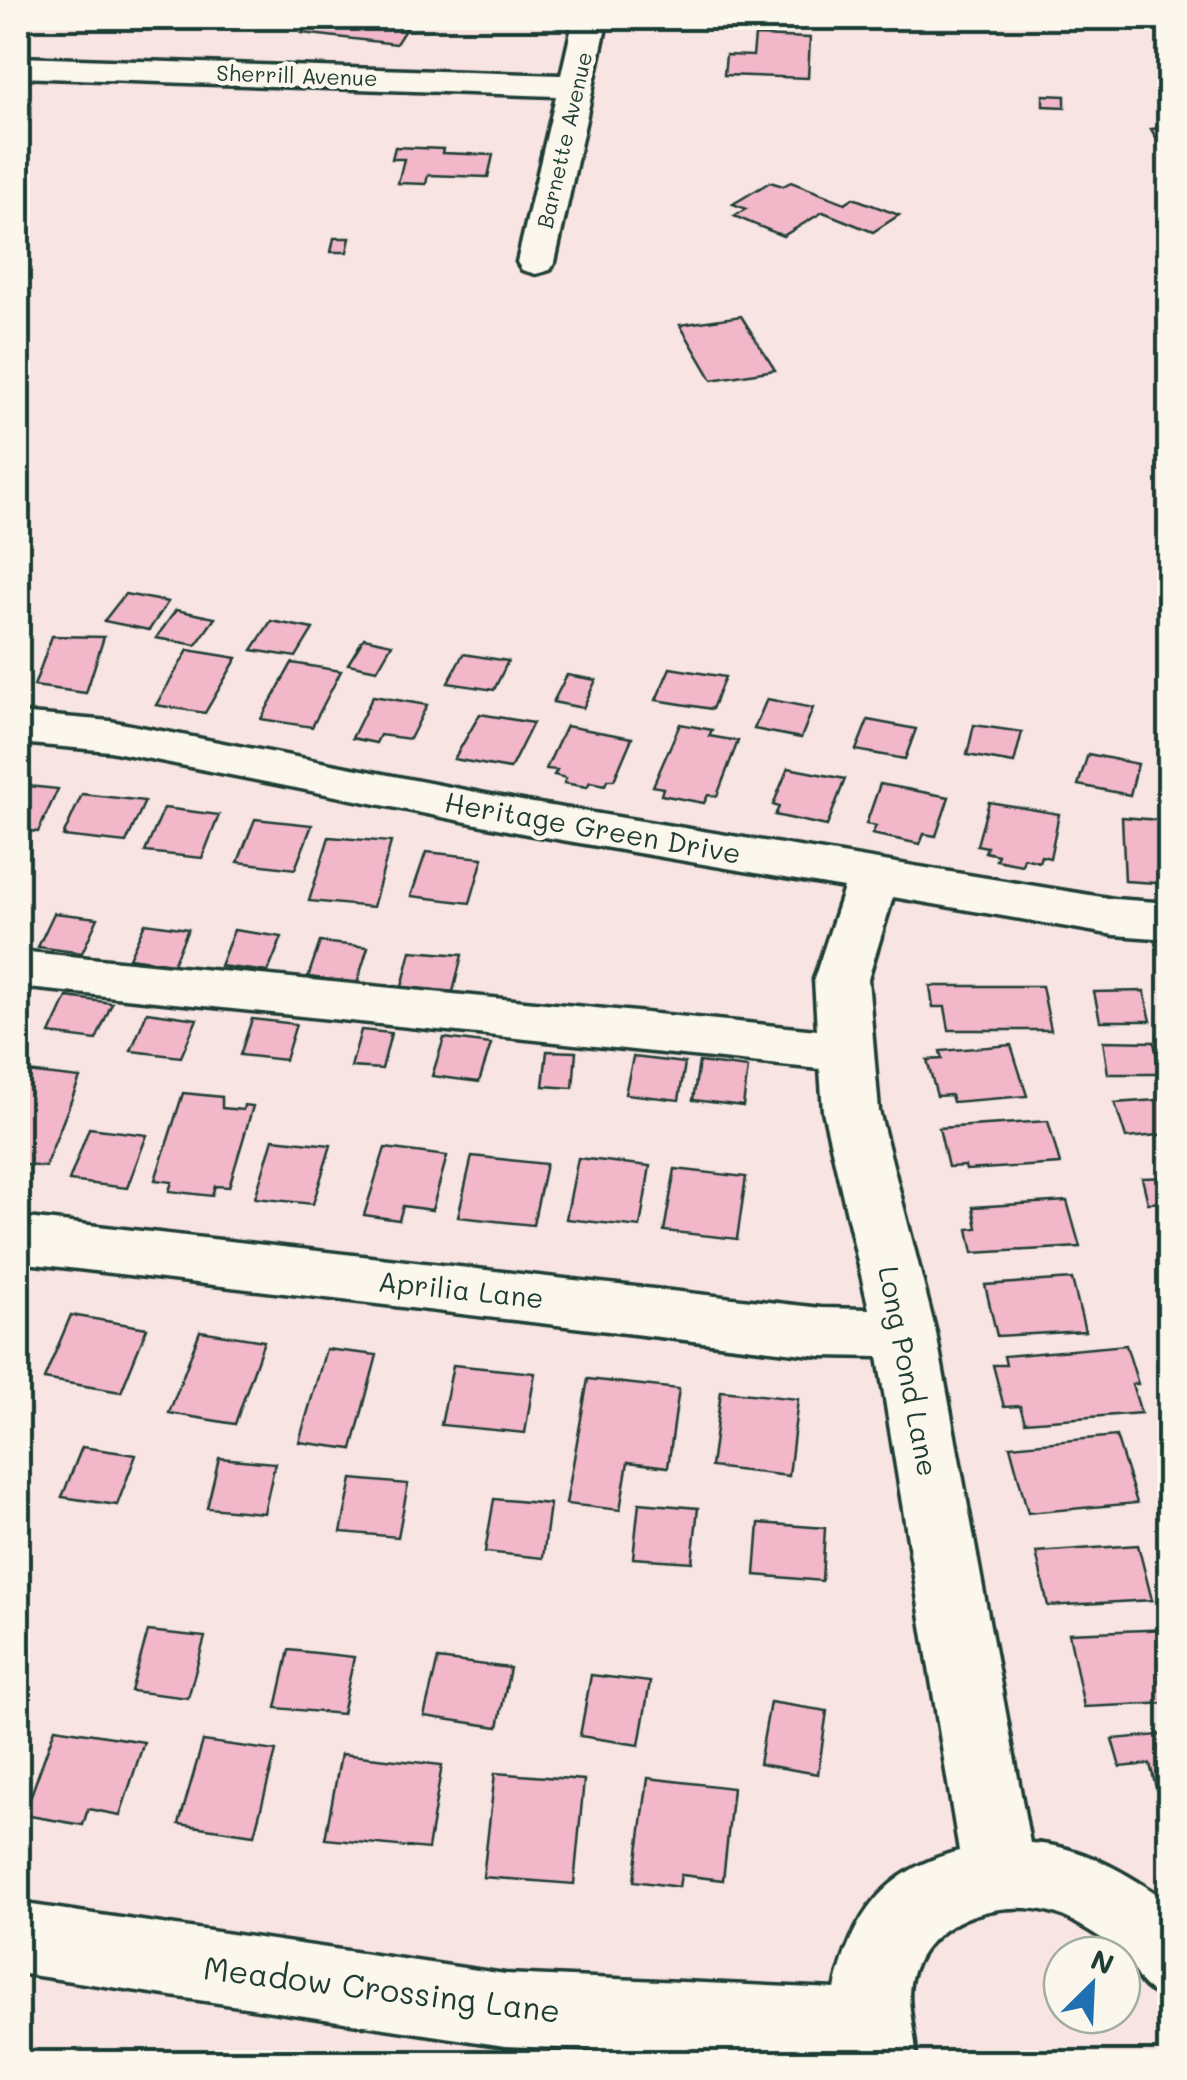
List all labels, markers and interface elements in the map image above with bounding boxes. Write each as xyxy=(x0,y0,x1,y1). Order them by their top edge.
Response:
street label: Barnette Avenue xyxy=(530,49,598,231)
street label: Sherrill Avenue xyxy=(216,58,378,92)
street label: Heritage Green Drive xyxy=(442,783,744,871)
street label: Aprilia Lane xyxy=(376,1262,546,1316)
street label: Long Pond Lane xyxy=(871,1263,947,1479)
north arrow xyxy=(1042,1935,1142,2035)
text: N xyxy=(1086,1940,1120,1982)
street label: Meadow Crossing Lane xyxy=(201,1945,563,2031)

